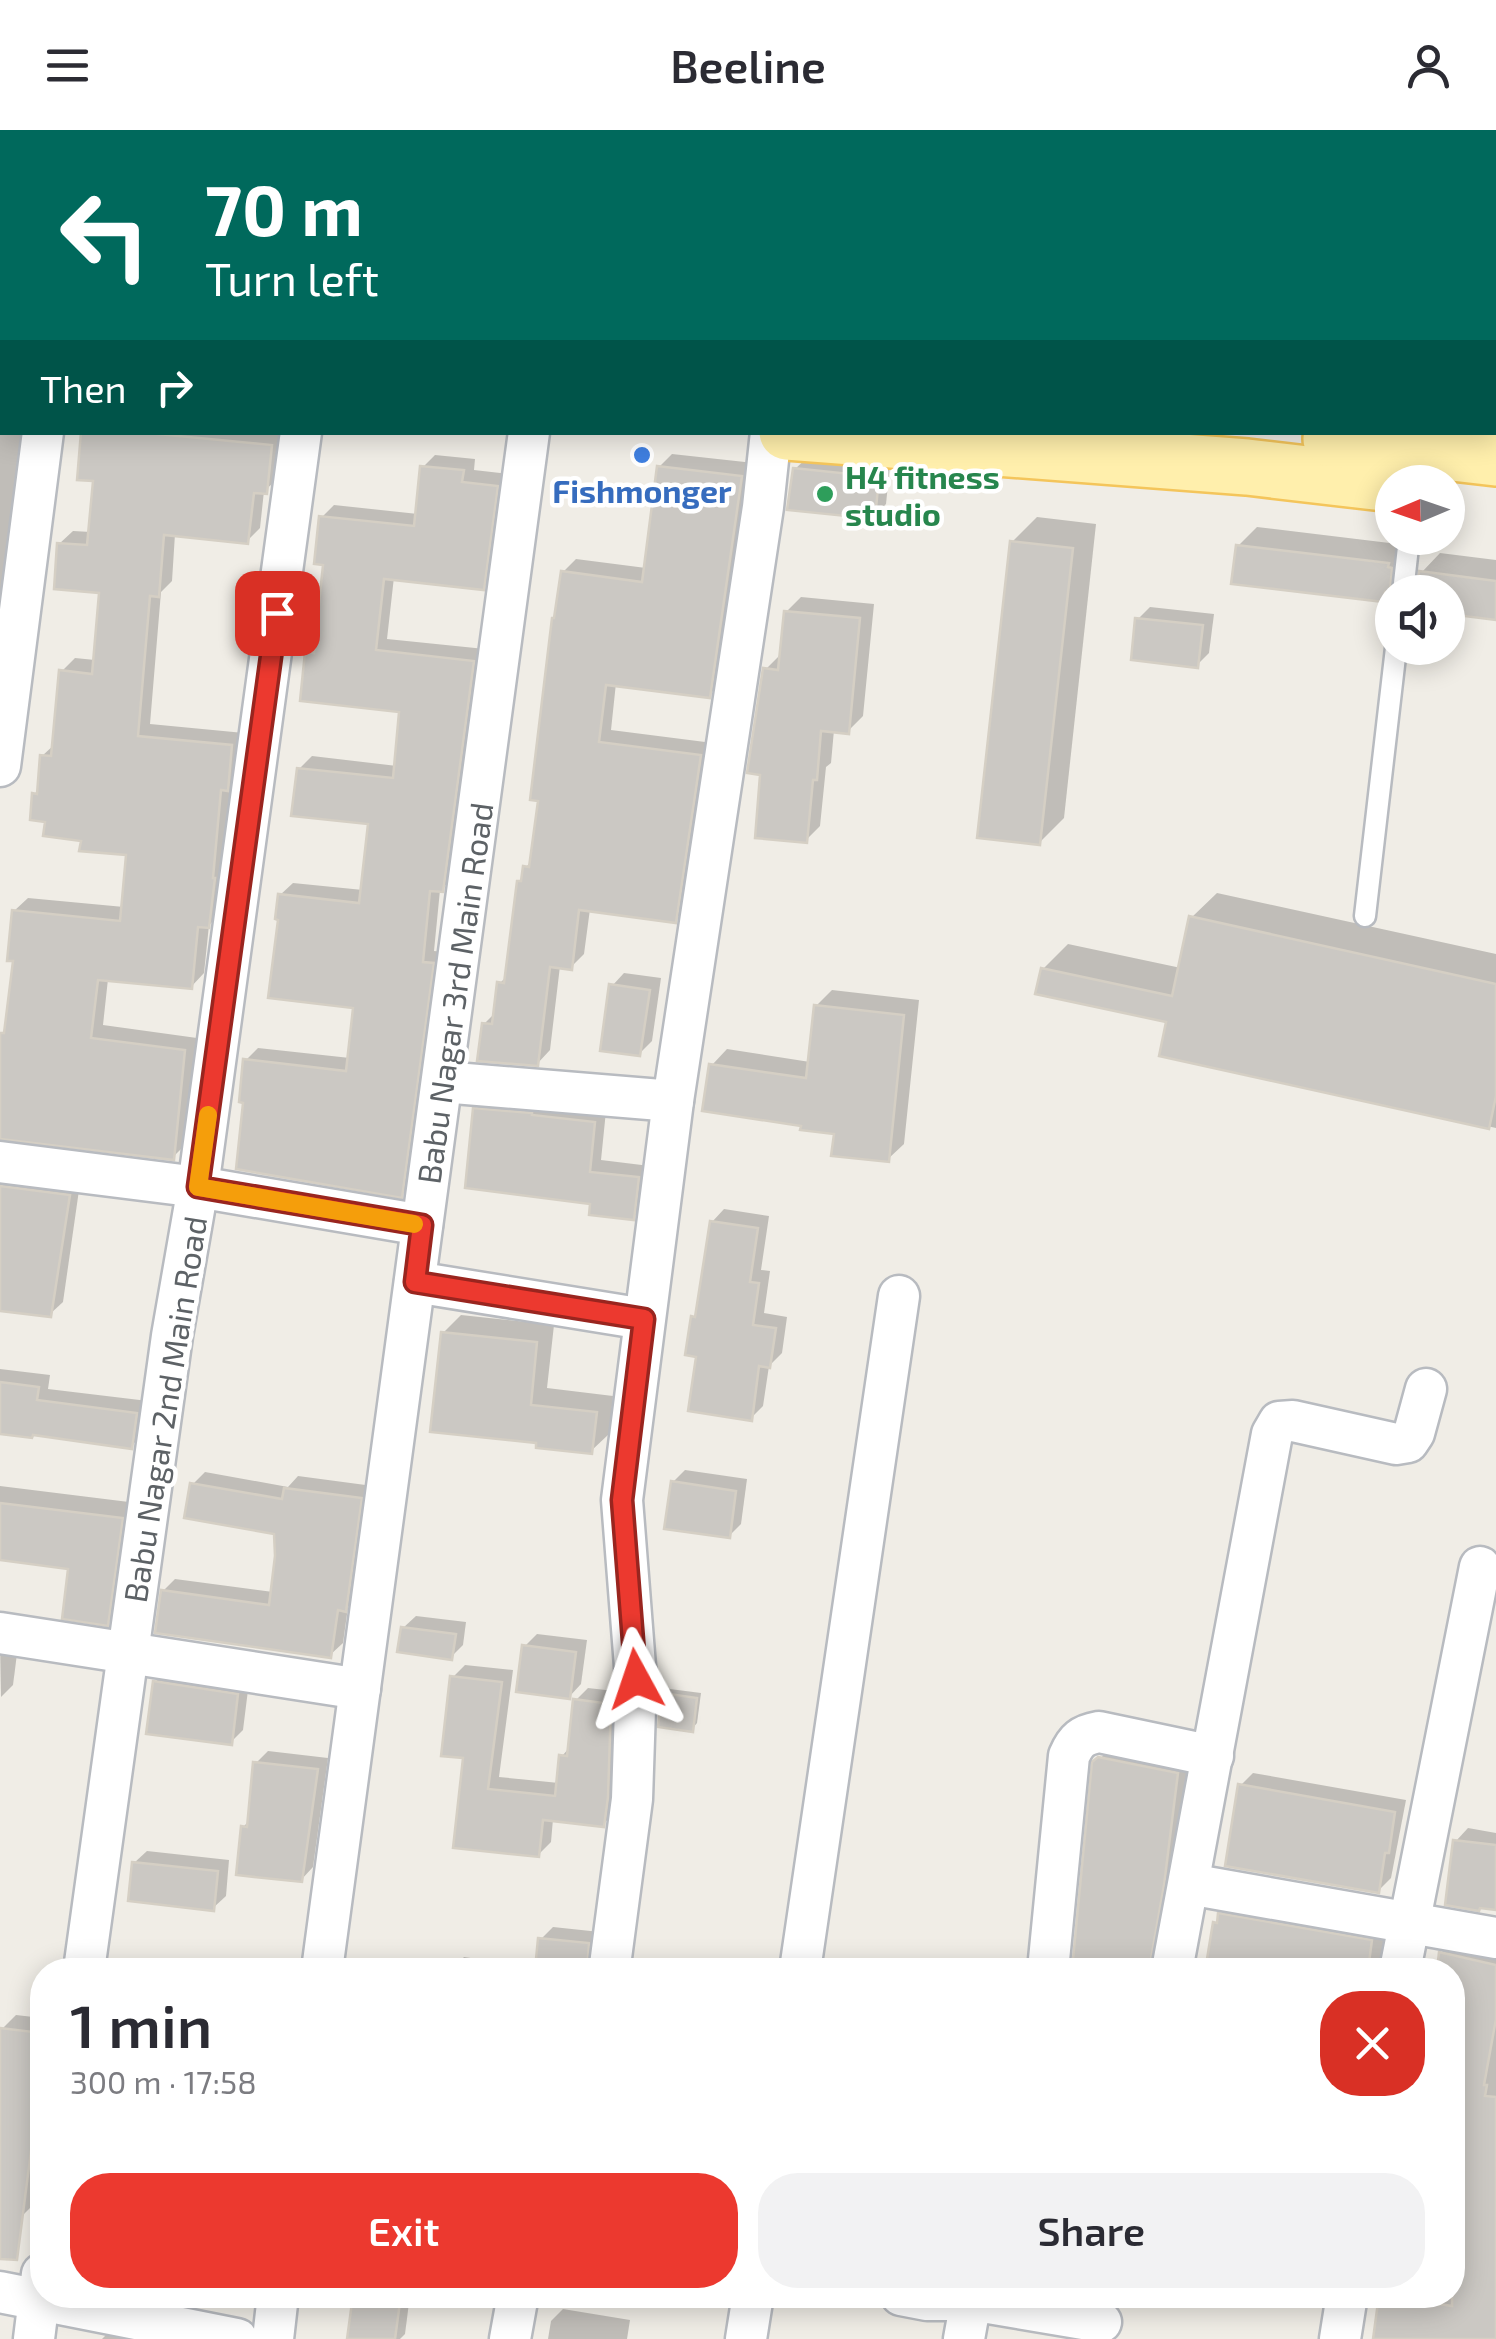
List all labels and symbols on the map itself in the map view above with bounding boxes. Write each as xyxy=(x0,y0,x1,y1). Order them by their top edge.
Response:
marker: Fishmonger xyxy=(631,444,653,466)
place label: H4 fitness studio xyxy=(845,457,1000,532)
north arrow xyxy=(1375,465,1465,555)
place label: Fishmonger xyxy=(552,471,732,509)
marker: H4 fitness studio xyxy=(814,483,836,505)
pin xyxy=(235,571,320,656)
street label: Babu Nagar 3rd Main Road xyxy=(408,800,500,1186)
street label: Babu Nagar 2nd Main Road xyxy=(115,1213,213,1605)
position arrow xyxy=(584,1627,688,1731)

